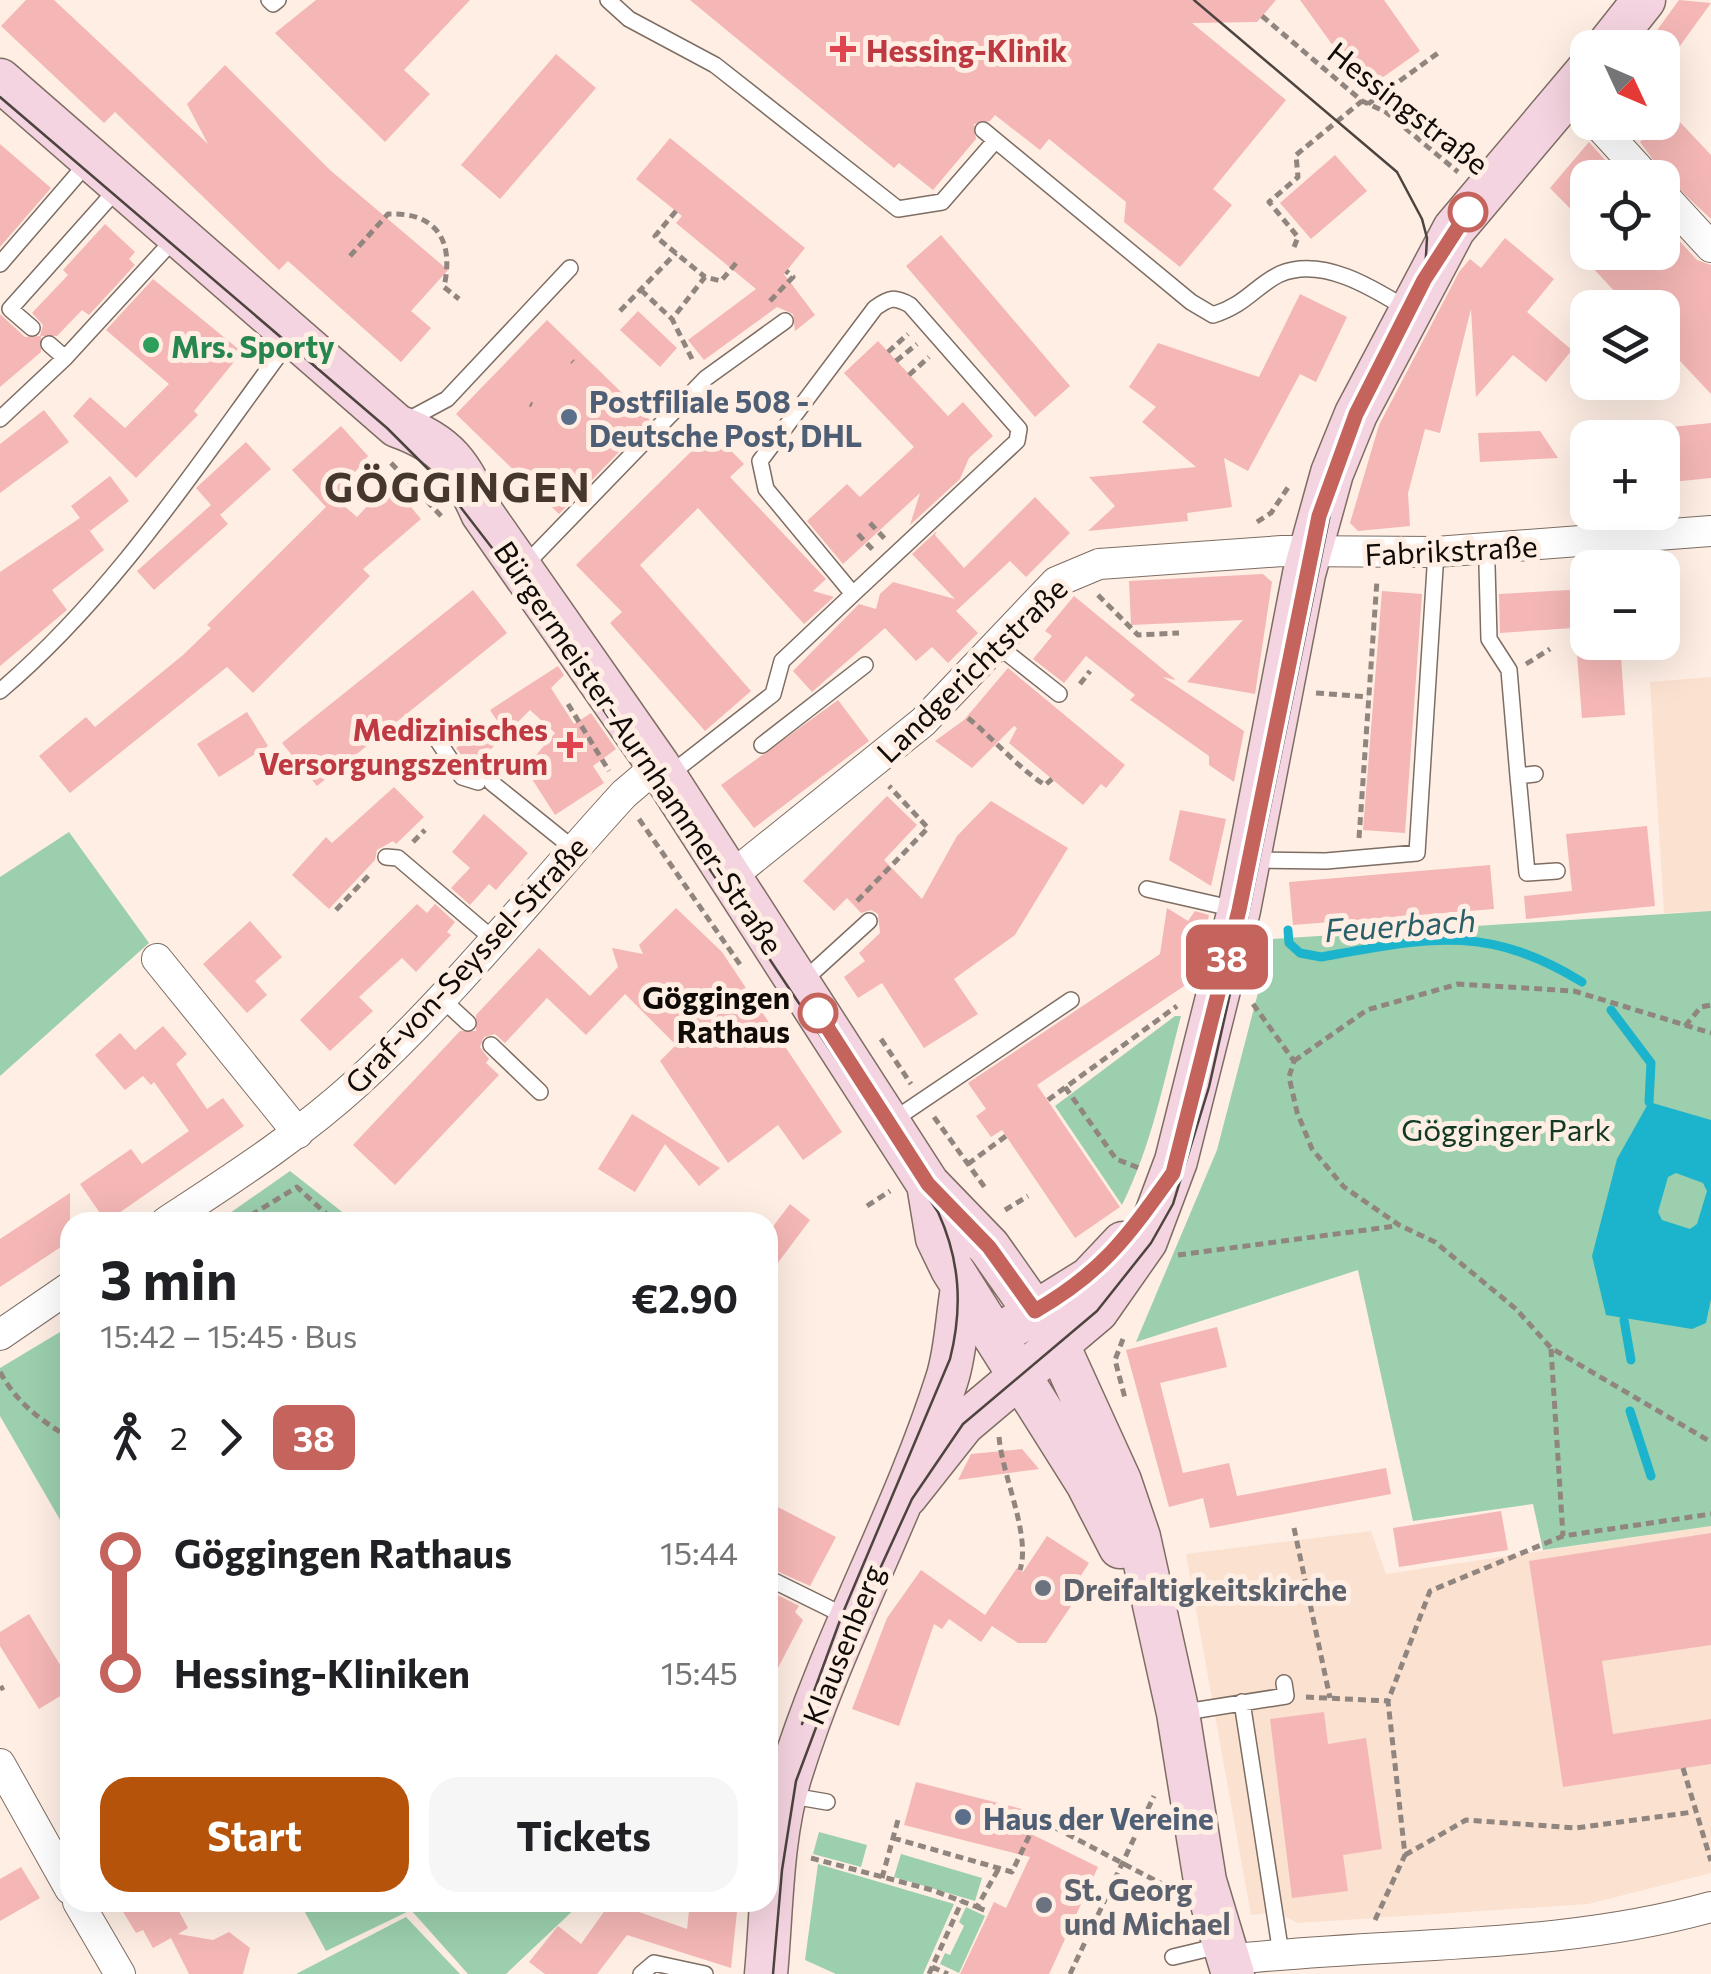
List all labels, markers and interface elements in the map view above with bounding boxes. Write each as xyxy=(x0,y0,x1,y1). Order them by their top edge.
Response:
north arrow xyxy=(1570,30,1680,140)
map controls xyxy=(1570,30,1680,660)
place label: Hessing-Klinik xyxy=(866,31,1067,68)
street label: Hessingstraße xyxy=(1321,33,1497,181)
marker: Hessing-Klinik xyxy=(830,36,856,62)
button: locate xyxy=(1570,160,1680,270)
unlabelled marker xyxy=(1449,193,1487,231)
button: layers xyxy=(1570,290,1680,400)
place label: Mrs. Sporty xyxy=(171,327,335,364)
marker: Mrs. Sporty xyxy=(140,334,162,356)
place label: Postfiliale 508 - Deutsche Post, DHL xyxy=(589,382,862,453)
marker: Postfiliale 508 - Deutsche Post, DHL xyxy=(558,406,580,428)
button: + xyxy=(1570,420,1680,530)
district label: GÖGGINGEN xyxy=(324,461,592,510)
street label: Fabrikstraße xyxy=(1364,526,1538,572)
street label: Bürgermeister-Aurnhammer-Straße xyxy=(488,533,792,961)
button: − xyxy=(1570,550,1680,660)
street label: Landgerichtstraße xyxy=(868,569,1074,769)
place label: Medizinisches Versorgungszentrum xyxy=(258,710,548,781)
marker: Medizinisches Versorgungszentrum xyxy=(557,732,583,758)
street label: Graf-von-Seyssel-Straße xyxy=(336,828,594,1100)
water label: Feuerbach xyxy=(1323,899,1477,949)
line badge: 38 xyxy=(1182,924,1272,990)
text: 38 xyxy=(1206,936,1248,979)
place label: Göggingen Rathaus xyxy=(642,978,790,1049)
marker: Göggingen Rathaus xyxy=(799,994,837,1032)
park label: Gögginger Park xyxy=(1401,1110,1611,1147)
text: 3 min xyxy=(100,1244,238,1311)
text: €2.90 xyxy=(631,1274,738,1321)
text: 15:42 – 15:45 · Bus xyxy=(100,1315,357,1355)
icon: walk xyxy=(100,1410,155,1465)
icon: forward xyxy=(203,1410,258,1465)
text: 38 xyxy=(293,1416,335,1459)
text: 2 xyxy=(170,1417,188,1457)
text: Göggingen Rathaus xyxy=(174,1529,512,1576)
text: 15:44 xyxy=(660,1532,738,1572)
street label: Klausenberg xyxy=(793,1559,891,1729)
place label: Dreifaltigkeitskirche xyxy=(1063,1570,1347,1607)
marker: Dreifaltigkeitskirche xyxy=(1032,1577,1054,1599)
text: Hessing-Kliniken xyxy=(174,1649,470,1696)
text: 15:45 xyxy=(661,1652,738,1692)
button: Start xyxy=(100,1777,409,1892)
button: Tickets xyxy=(429,1777,738,1892)
place label: Haus der Vereine xyxy=(983,1799,1214,1836)
marker: Haus der Vereine xyxy=(952,1806,974,1828)
place label: St. Georg und Michael xyxy=(1064,1870,1231,1941)
marker: St. Georg und Michael xyxy=(1033,1894,1055,1916)

